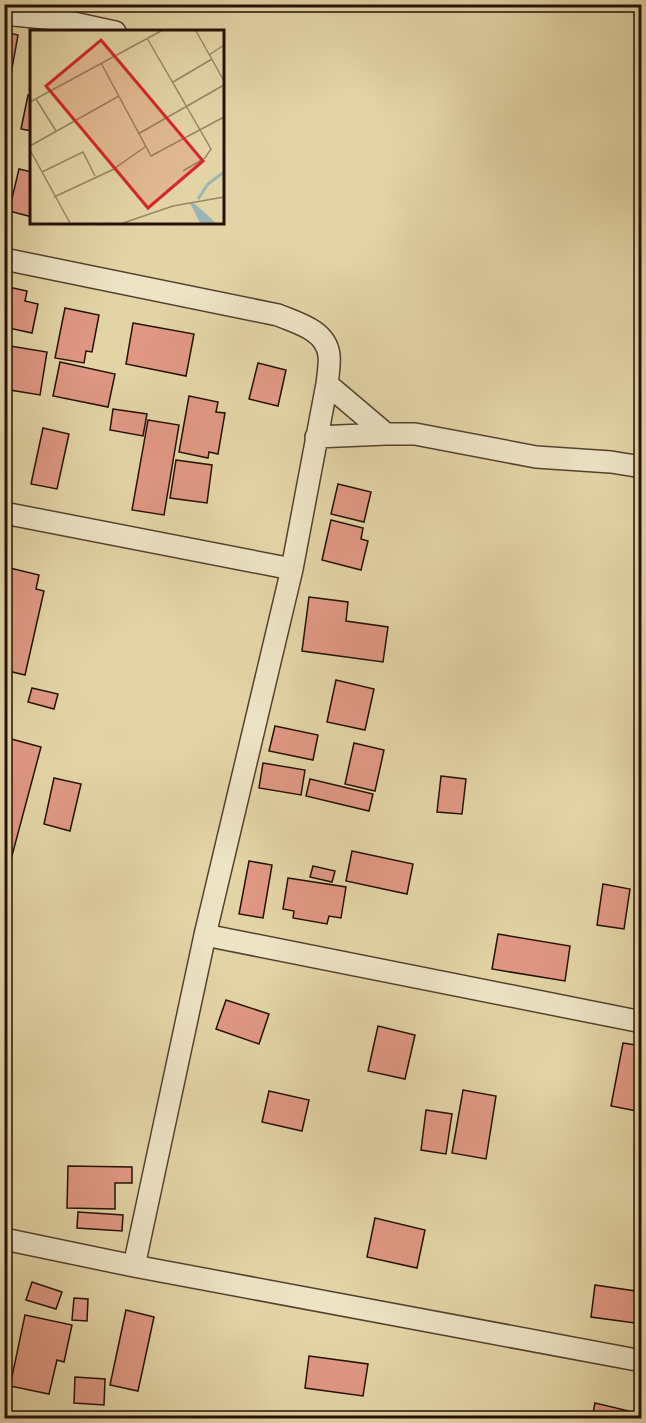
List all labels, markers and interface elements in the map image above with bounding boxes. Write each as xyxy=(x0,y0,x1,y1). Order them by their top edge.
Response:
inset map xyxy=(30,30,224,224)

